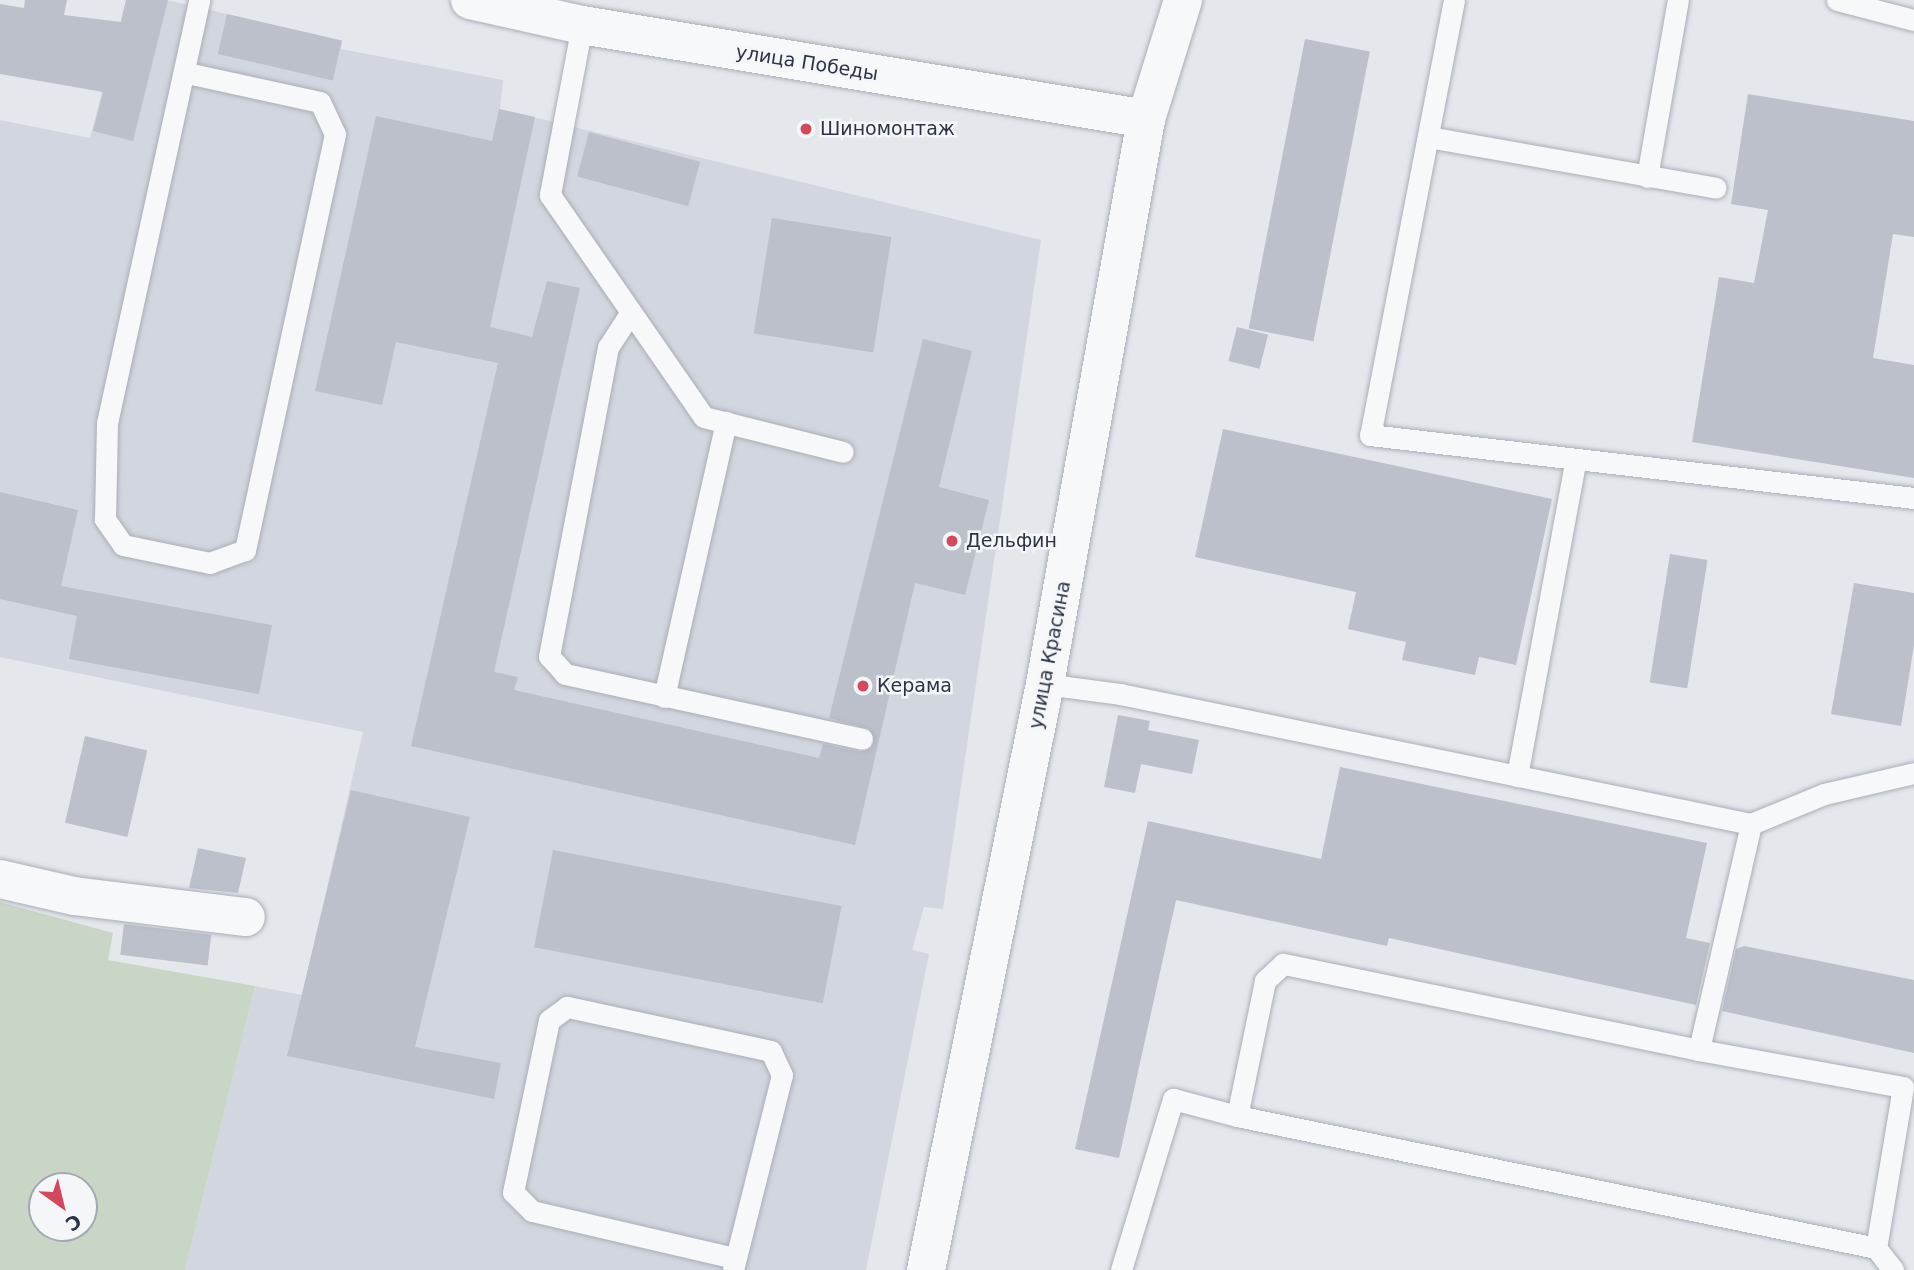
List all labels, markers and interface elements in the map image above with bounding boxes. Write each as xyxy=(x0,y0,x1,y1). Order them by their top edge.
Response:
street label: улица Победы xyxy=(734,40,880,86)
place label: Шиномонтаж xyxy=(820,118,955,140)
marker: Шиномонтаж xyxy=(798,121,814,137)
place label: Дельфин xyxy=(966,530,1057,552)
marker: Дельфин xyxy=(944,533,960,549)
street label: улица Красина xyxy=(1024,579,1076,731)
place label: Керама xyxy=(877,675,952,697)
marker: Керама xyxy=(855,678,871,694)
north arrow xyxy=(28,1172,98,1242)
text: С xyxy=(62,1210,86,1236)

